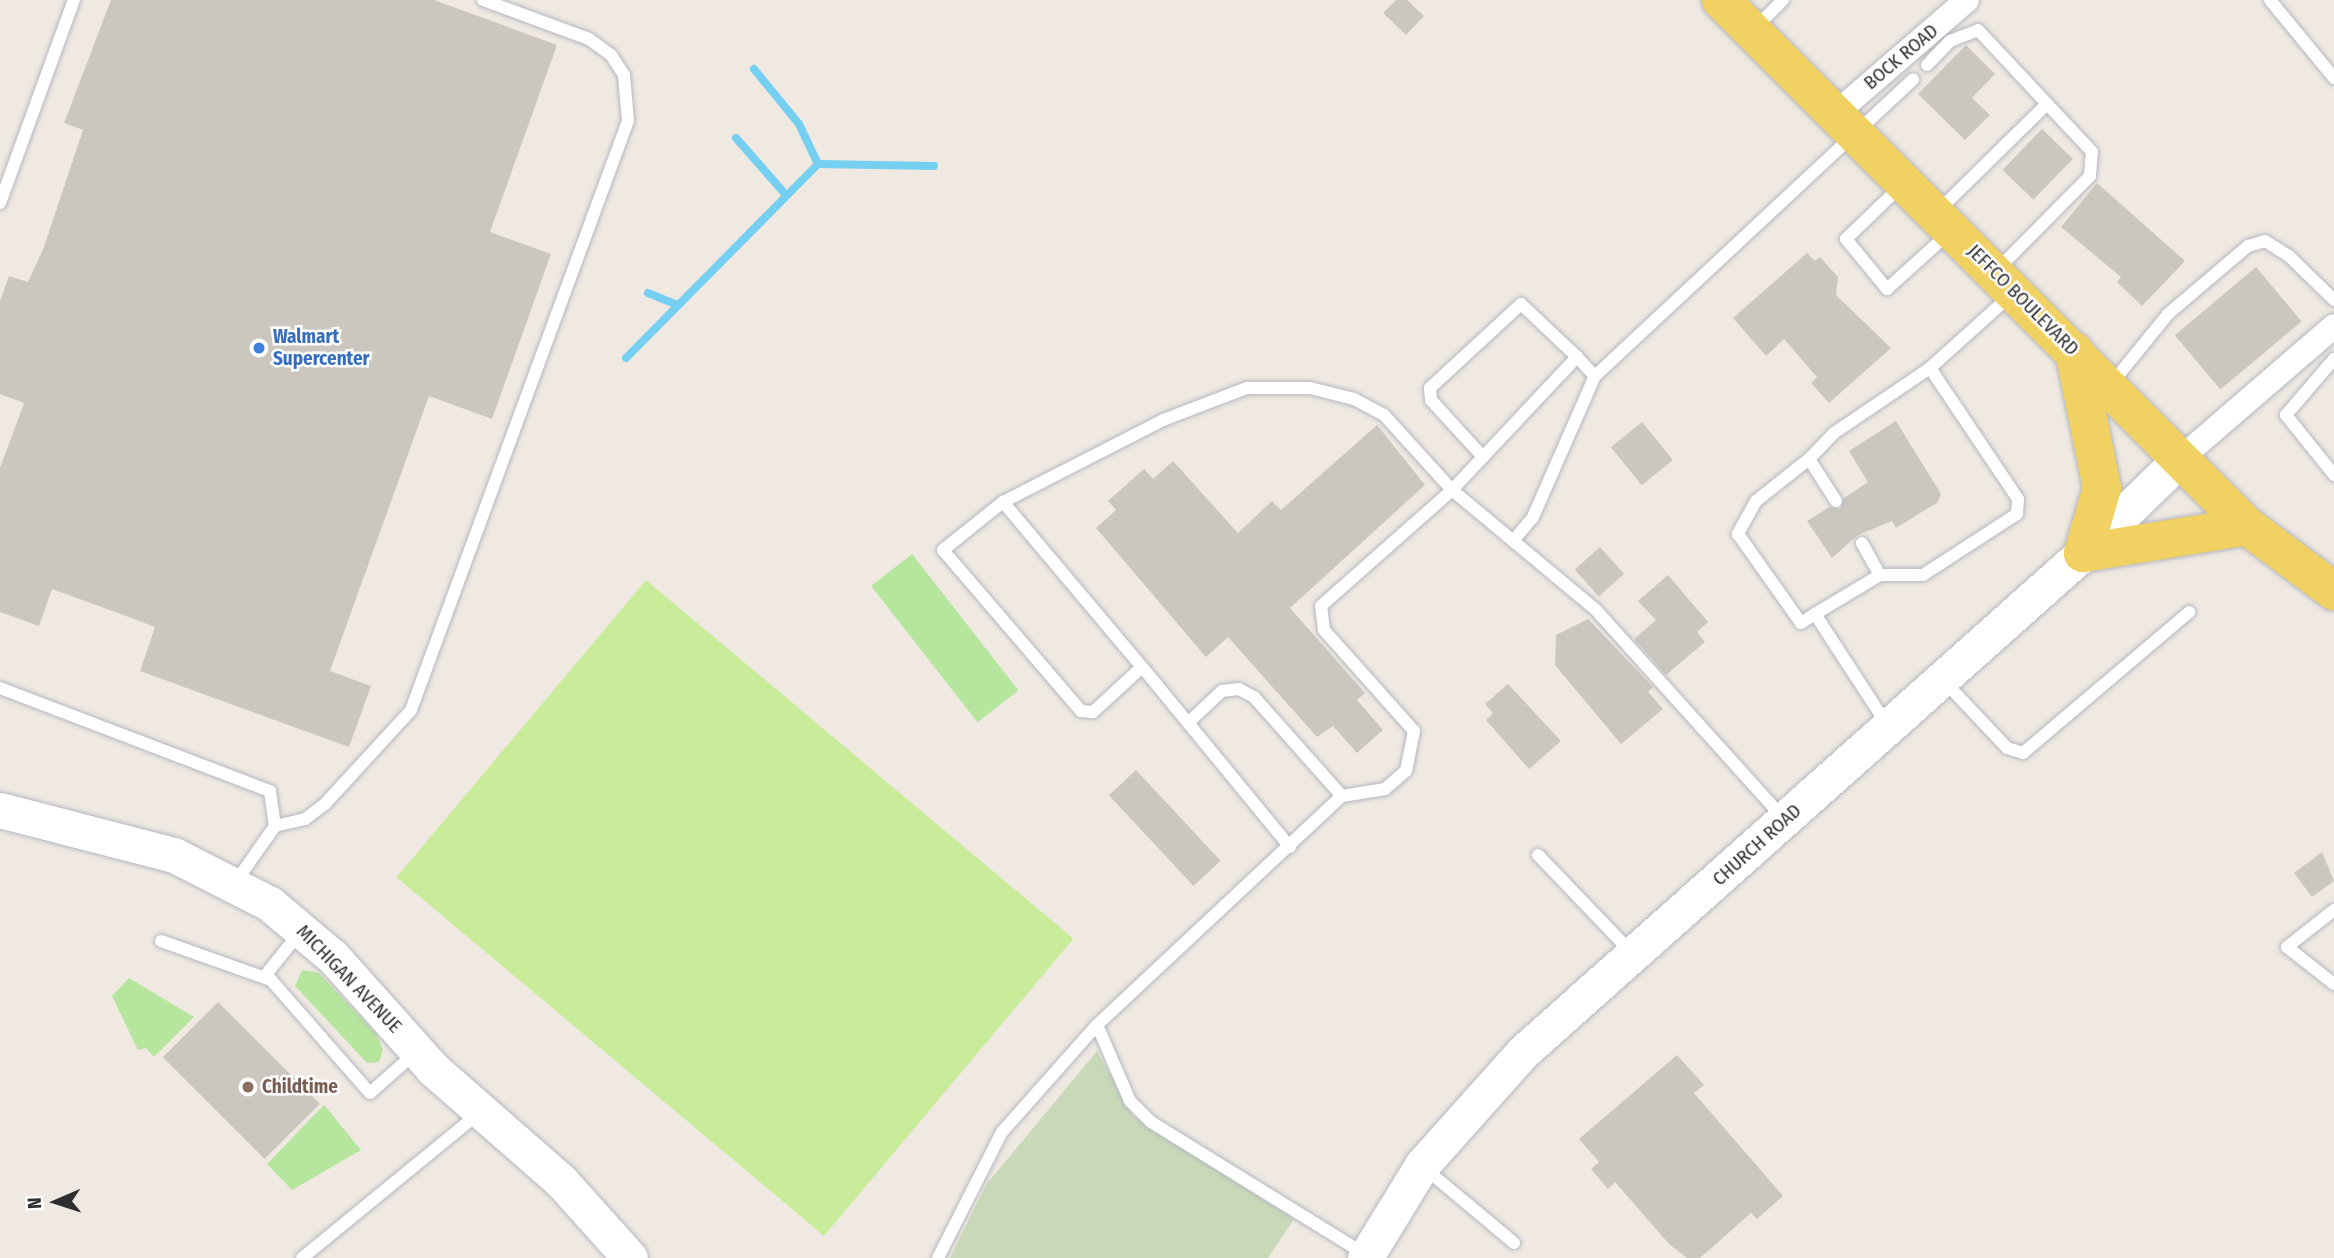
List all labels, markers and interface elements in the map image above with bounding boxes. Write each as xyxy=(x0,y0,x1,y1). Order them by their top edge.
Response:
street label: BOCK ROAD xyxy=(1859,20,1943,94)
street label: JEFFCO BOULEVARD xyxy=(1963,240,2083,360)
place label: Walmart Supercenter xyxy=(273,326,370,370)
marker: Walmart Supercenter xyxy=(251,340,267,356)
street label: CHURCH ROAD xyxy=(1708,799,1806,891)
street label: MICHIGAN AVENUE xyxy=(292,920,406,1038)
place label: Childtime xyxy=(262,1076,338,1098)
marker: Childtime xyxy=(240,1079,256,1095)
north arrow xyxy=(21,1167,91,1237)
text: N xyxy=(23,1197,46,1209)

